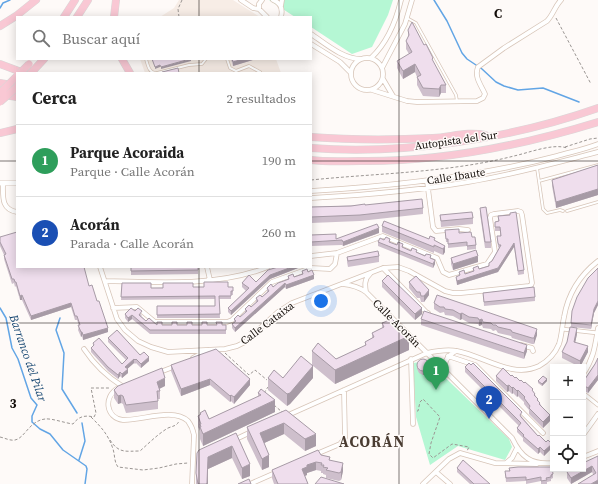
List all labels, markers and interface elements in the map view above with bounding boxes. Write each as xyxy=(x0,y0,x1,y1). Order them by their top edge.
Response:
text: C xyxy=(494,5,502,22)
search box xyxy=(16,16,312,60)
icon: search xyxy=(30,27,52,49)
text: Buscar aquí xyxy=(62,28,140,49)
text: Cerca xyxy=(32,86,77,110)
text: 2 resultados xyxy=(226,90,296,107)
street label: Autopista del Sur xyxy=(414,127,499,154)
text: Parque Acoraida xyxy=(70,142,184,163)
text: 1 xyxy=(41,152,49,169)
text: 190 m xyxy=(262,152,296,169)
text: Parque · Calle Acorán xyxy=(70,163,195,180)
street label: Calle Ibaute xyxy=(426,164,487,189)
text: Acorán xyxy=(70,214,120,235)
text: 2 xyxy=(41,224,49,241)
text: 260 m xyxy=(262,224,296,241)
text: Parada · Calle Acorán xyxy=(70,235,194,252)
your location xyxy=(311,291,331,311)
street label: Calle Acorán xyxy=(369,296,424,351)
street label: Calle Cataixa xyxy=(237,298,297,348)
water label: Barranco del Pilar xyxy=(5,311,51,405)
pin: 1 xyxy=(423,357,449,390)
map controls xyxy=(550,364,586,472)
button: + xyxy=(550,364,586,400)
pin: 2 xyxy=(476,386,502,419)
text: 3 xyxy=(9,395,17,412)
button: − xyxy=(550,400,586,436)
district label: ACORÁN xyxy=(339,431,405,452)
button: locate xyxy=(550,436,586,472)

